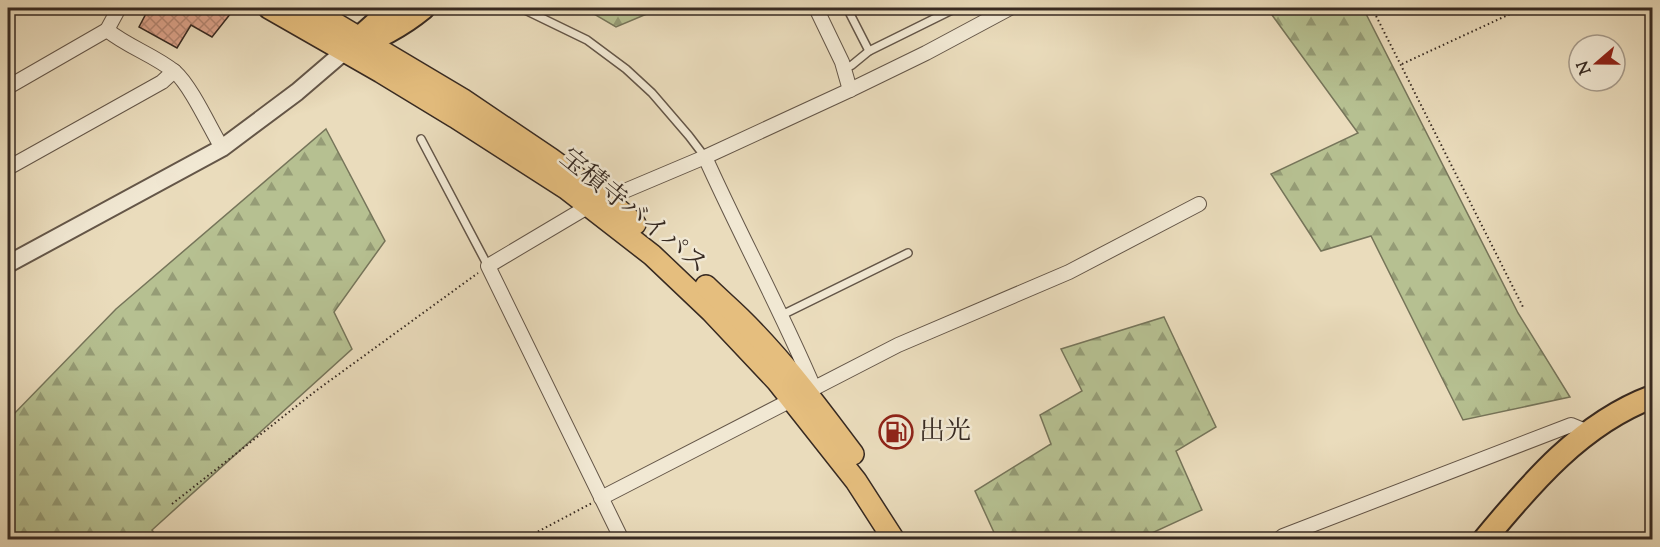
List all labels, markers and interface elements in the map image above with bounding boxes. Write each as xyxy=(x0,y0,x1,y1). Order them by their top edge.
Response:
north arrow xyxy=(1567,33,1627,93)
text: N xyxy=(1572,57,1598,77)
street label: 宝積寺バイパス xyxy=(551,141,715,283)
fuel station icon: 出光 xyxy=(878,414,914,450)
place label: 出光 xyxy=(919,414,971,451)

